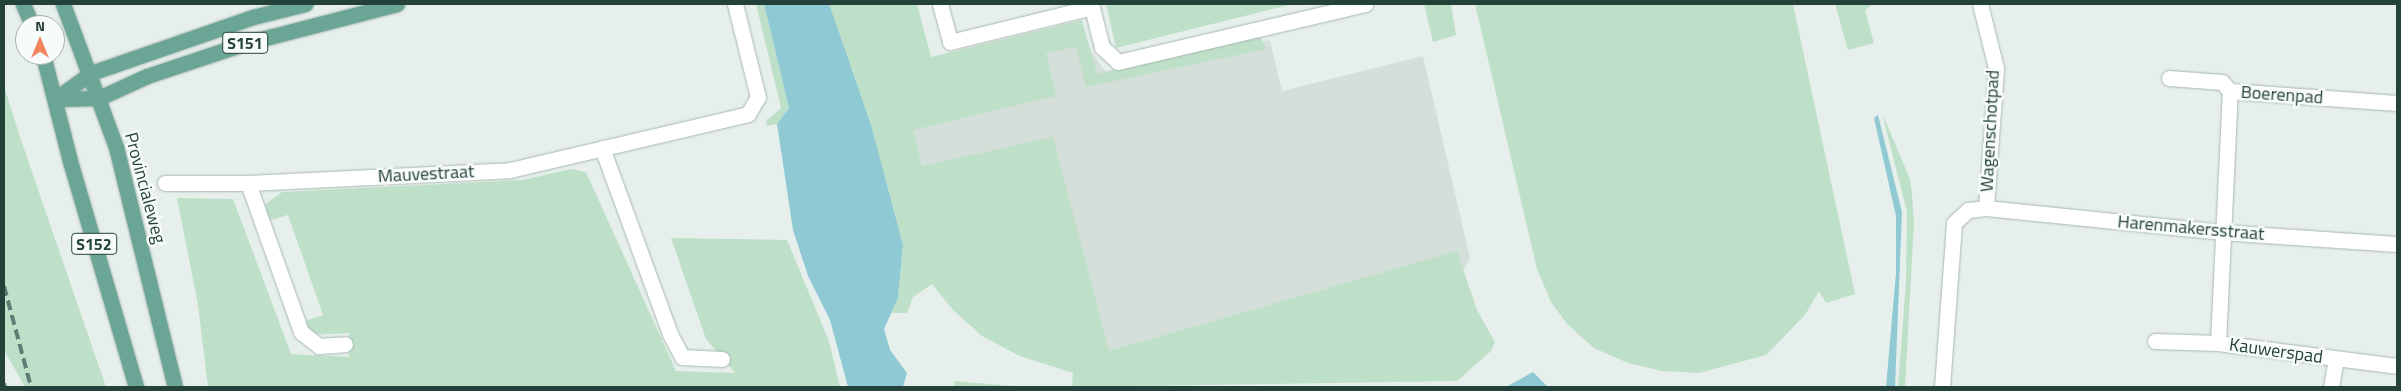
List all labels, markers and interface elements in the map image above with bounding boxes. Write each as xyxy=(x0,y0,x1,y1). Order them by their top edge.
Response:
north arrow xyxy=(15,15,65,65)
text: N xyxy=(35,15,45,36)
road number: S151 xyxy=(221,29,269,56)
street label: Wagenschotpad xyxy=(1976,69,2004,193)
street label: Boerenpad xyxy=(2240,81,2324,109)
street label: Provincialeweg xyxy=(120,130,170,246)
street label: Mauvestraat xyxy=(377,161,475,187)
street label: Harenmakersstraat xyxy=(2117,211,2265,245)
road number: S152 xyxy=(70,230,118,258)
street label: Kauwerspad xyxy=(2228,334,2324,368)

